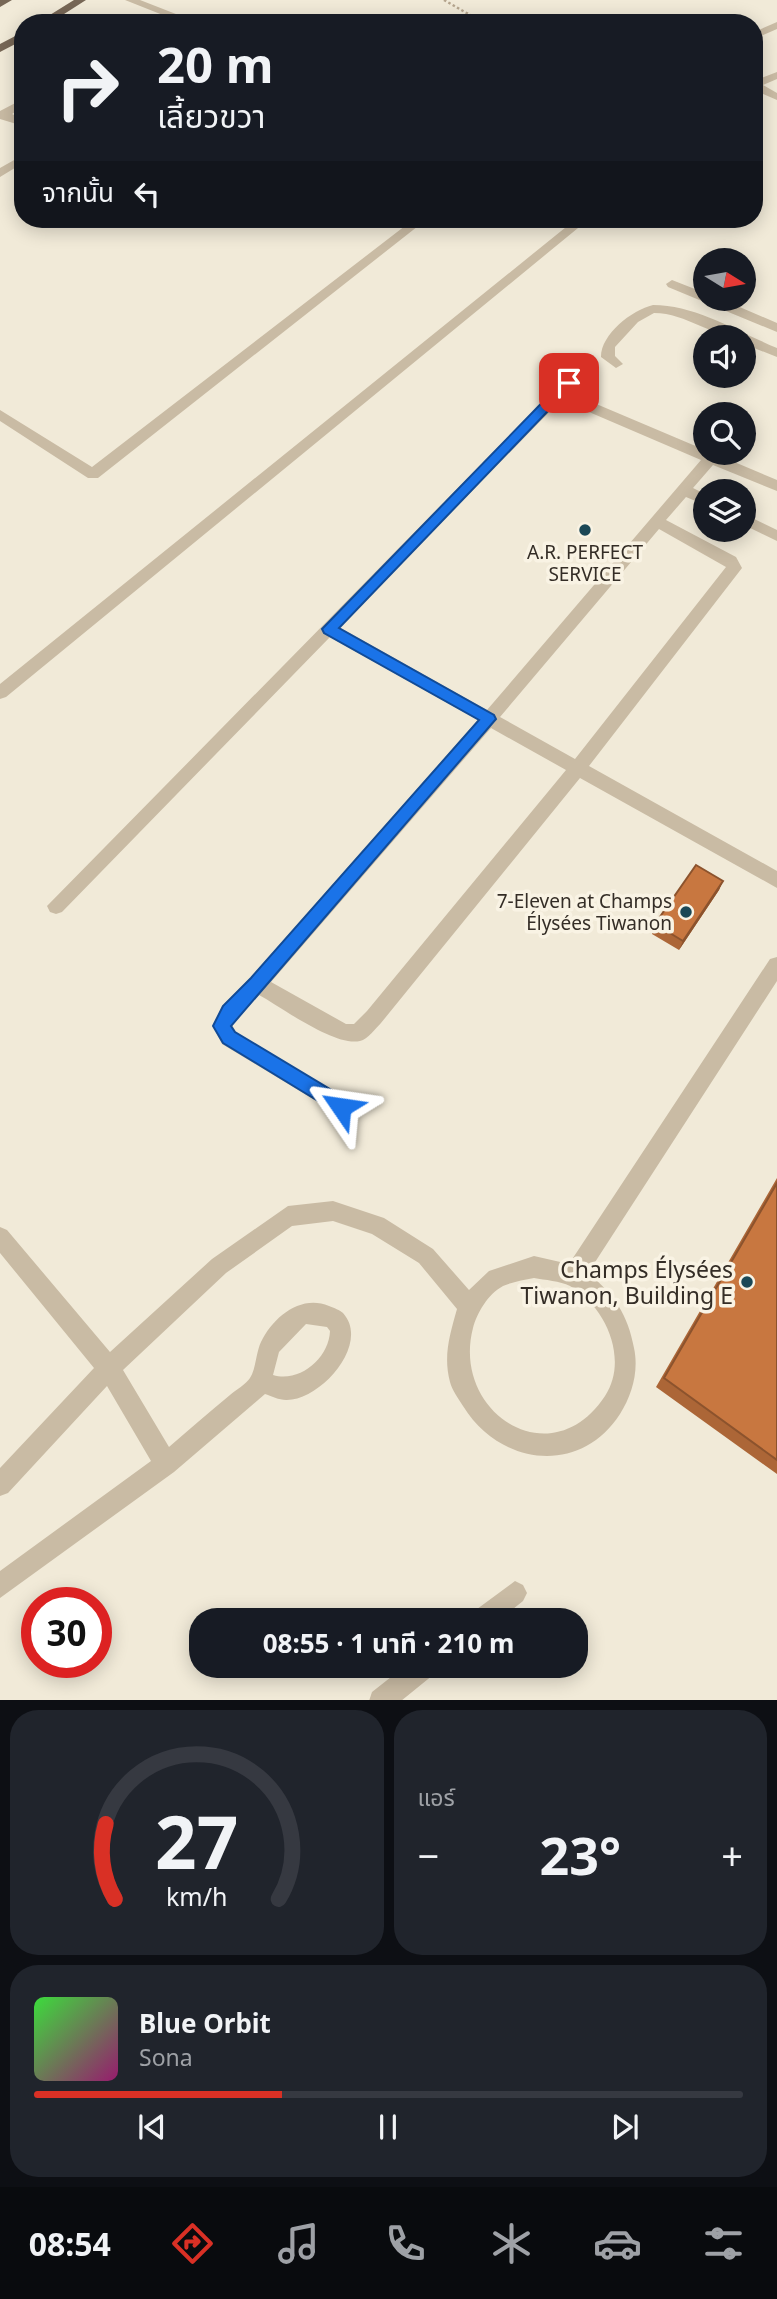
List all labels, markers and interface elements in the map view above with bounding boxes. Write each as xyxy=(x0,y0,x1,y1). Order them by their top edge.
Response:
text: 20 m xyxy=(157,31,274,97)
icon: right xyxy=(42,42,133,133)
text: เลี้ยวขวา xyxy=(157,94,265,137)
text: จากนั้น xyxy=(42,174,114,210)
icon: left xyxy=(128,175,166,213)
north arrow xyxy=(693,248,756,312)
map controls xyxy=(693,248,756,542)
button: sound xyxy=(693,325,756,388)
pin xyxy=(539,353,599,413)
icon: arrive xyxy=(550,364,588,402)
button: search xyxy=(693,402,756,465)
button: layers xyxy=(693,479,756,542)
marker: A.R. PERFECT SERVICE xyxy=(577,522,593,538)
place label: A.R. PERFECT SERVICE xyxy=(527,539,643,587)
place label: 7-Eleven at Champs Élysées Tiwanon xyxy=(497,888,672,936)
marker: 7-Eleven at Champs Élysées Tiwanon xyxy=(678,904,694,920)
position arrow xyxy=(304,1070,378,1144)
place label: Champs Élysées Tiwanon, Building E xyxy=(521,1253,733,1311)
marker: Champs Élysées Tiwanon, Building E xyxy=(739,1274,755,1290)
speed limit sign: 30 xyxy=(21,1587,112,1678)
text: 08:55 · 1 นาที · 210 m xyxy=(263,1625,514,1661)
text: แอร์ xyxy=(418,1781,455,1813)
text: 27 xyxy=(155,1791,238,1890)
text: 23° xyxy=(539,1819,621,1890)
text: − xyxy=(418,1829,439,1881)
text: + xyxy=(721,1829,743,1881)
text: km/h xyxy=(166,1878,228,1912)
text: Blue Orbit xyxy=(139,2005,271,2041)
text: Sona xyxy=(139,2041,193,2073)
icon: previous xyxy=(133,2108,171,2146)
icon: pause xyxy=(369,2108,407,2146)
icon: next xyxy=(606,2108,644,2146)
icon: directions xyxy=(168,2219,217,2268)
icon: music xyxy=(274,2219,323,2268)
icon: phone xyxy=(381,2219,430,2268)
icon: climate xyxy=(487,2219,536,2268)
icon: car xyxy=(593,2219,642,2268)
icon: filters xyxy=(699,2219,748,2268)
text: 08:54 xyxy=(29,2222,111,2265)

